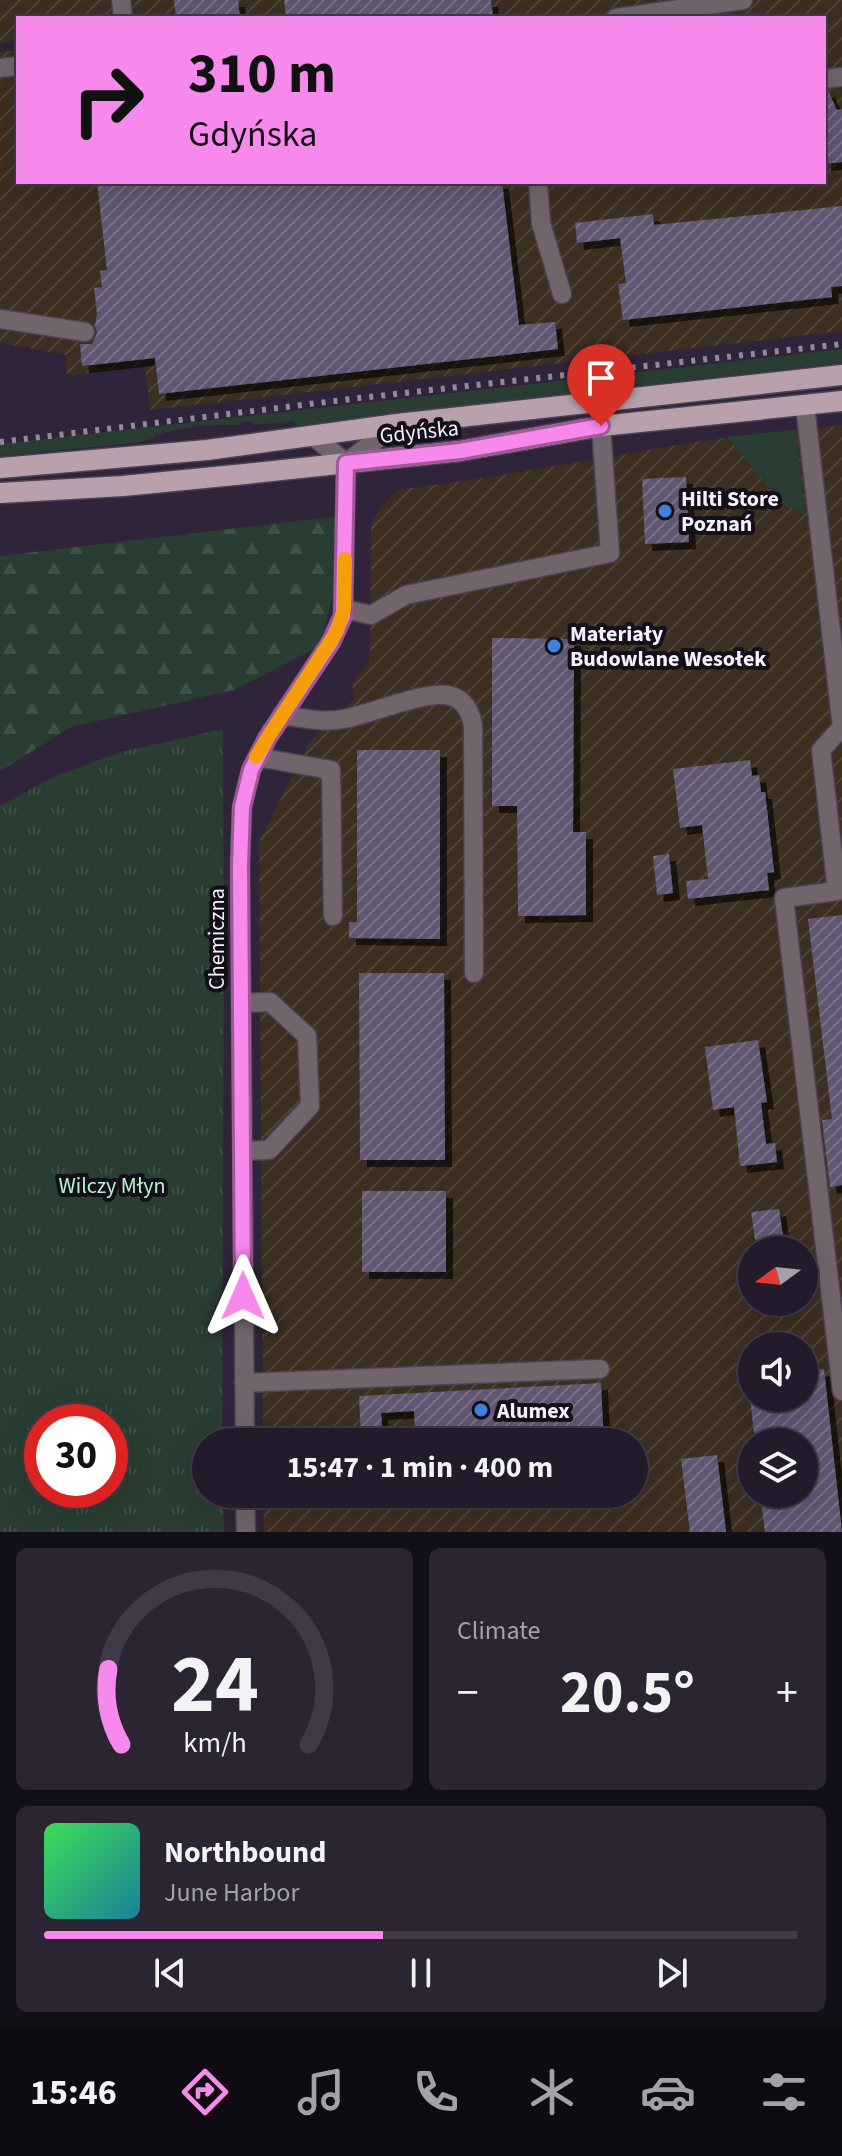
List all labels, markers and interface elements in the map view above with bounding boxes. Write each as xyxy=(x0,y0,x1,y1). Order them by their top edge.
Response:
text: 310 m xyxy=(188,35,336,114)
icon: right xyxy=(56,48,160,152)
text: Gdyńska xyxy=(188,109,317,160)
pin xyxy=(567,344,635,426)
icon: arrive xyxy=(579,356,623,400)
street label: Gdyńska xyxy=(378,412,460,452)
place label: Hilti Store Poznań xyxy=(681,483,779,540)
marker: Hilti Store Poznań xyxy=(656,502,674,520)
place label: Materiały Budowlane Wesołek xyxy=(570,618,766,675)
marker: Materiały Budowlane Wesołek xyxy=(545,637,563,655)
street label: Chemiczna xyxy=(201,888,233,990)
park label: Wilczy Młyn xyxy=(58,1170,166,1202)
north arrow xyxy=(738,1236,818,1316)
map controls xyxy=(738,1236,818,1508)
position arrow xyxy=(201,1254,285,1338)
button: sound xyxy=(738,1332,818,1412)
place label: Alumex xyxy=(496,1395,570,1427)
marker: Alumex xyxy=(472,1401,490,1419)
speed limit sign: 30 xyxy=(24,1404,128,1508)
button: layers xyxy=(738,1428,818,1508)
text: 15:47 · 1 min · 400 m xyxy=(287,1446,553,1489)
text: Climate xyxy=(457,1612,541,1649)
text: 24 xyxy=(171,1626,258,1744)
text: 20.5° xyxy=(560,1651,695,1736)
text: − xyxy=(457,1662,479,1725)
text: + xyxy=(776,1662,798,1725)
text: km/h xyxy=(183,1723,246,1763)
text: Northbound xyxy=(164,1831,326,1874)
text: June Harbor xyxy=(164,1874,300,1911)
icon: previous xyxy=(148,1951,192,1995)
icon: pause xyxy=(399,1951,443,1995)
icon: next xyxy=(650,1951,694,1995)
icon: directions xyxy=(177,2064,233,2120)
icon: music xyxy=(293,2064,349,2120)
icon: phone xyxy=(408,2064,464,2120)
icon: climate xyxy=(524,2064,580,2120)
icon: car xyxy=(640,2064,696,2120)
icon: filters xyxy=(756,2064,812,2120)
text: 15:46 xyxy=(30,2067,117,2118)

